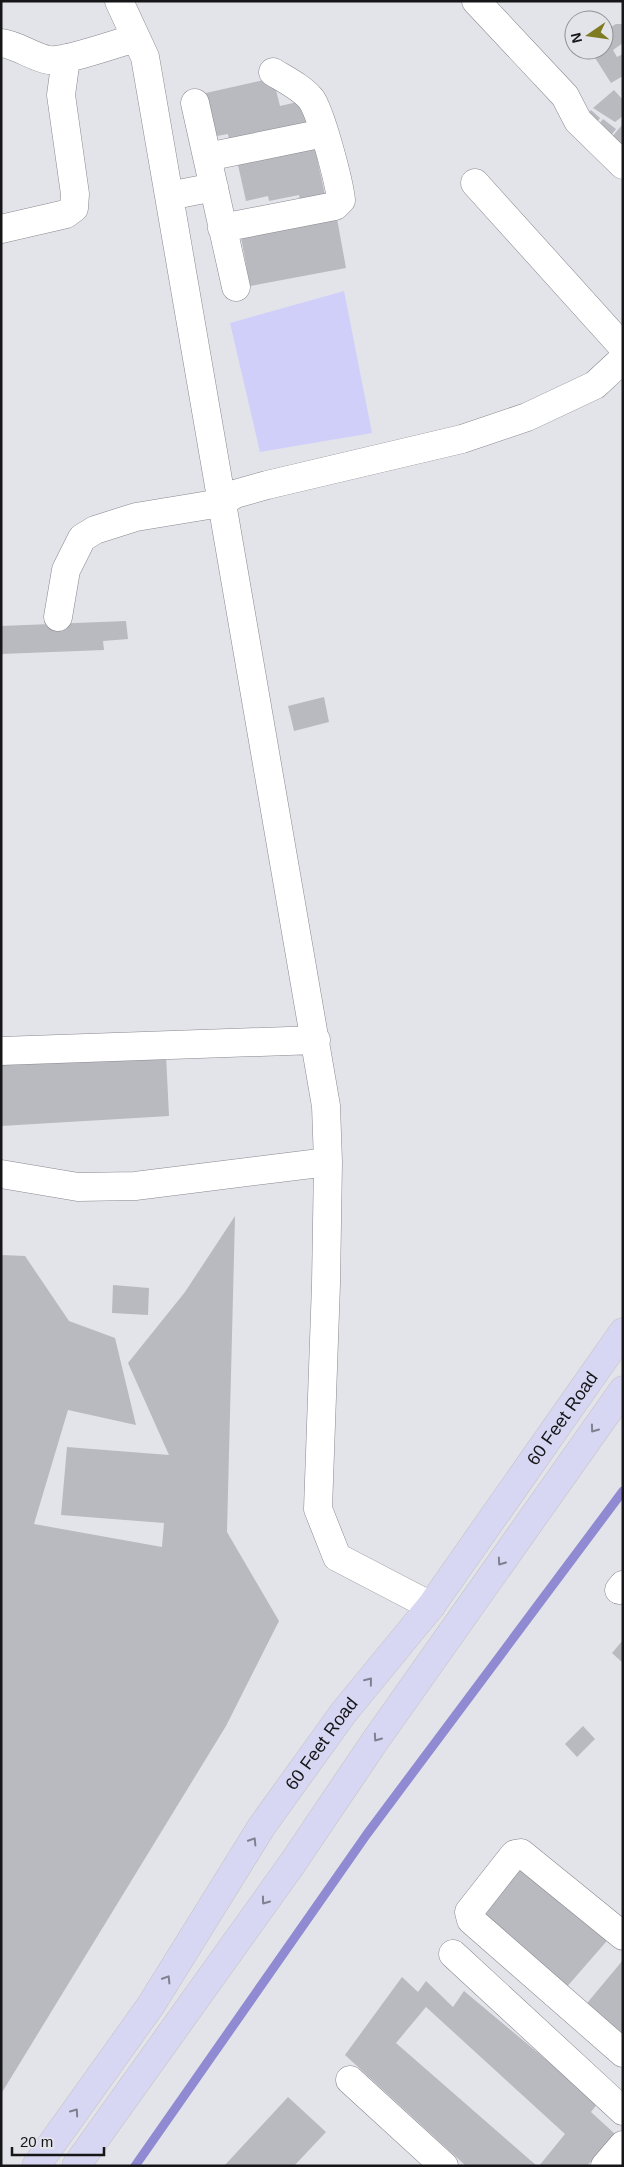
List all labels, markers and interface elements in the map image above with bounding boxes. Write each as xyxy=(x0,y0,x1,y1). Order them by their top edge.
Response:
north arrow xyxy=(564,10,614,60)
text: N xyxy=(567,31,585,45)
street label: 60 Feet Road xyxy=(523,1368,602,1469)
one-way arrow xyxy=(591,1423,600,1433)
one-way arrow xyxy=(498,1556,507,1566)
one-way arrow xyxy=(364,1678,372,1687)
street label: 60 Feet Road xyxy=(281,1694,362,1794)
one-way arrow xyxy=(374,1732,383,1742)
one-way arrow xyxy=(247,1837,257,1846)
one-way arrow xyxy=(262,1895,271,1905)
one-way arrow xyxy=(161,1975,171,1984)
one-way arrow xyxy=(69,2108,78,2118)
scale bar xyxy=(12,2124,105,2156)
text: 20 m xyxy=(20,2133,53,2150)

